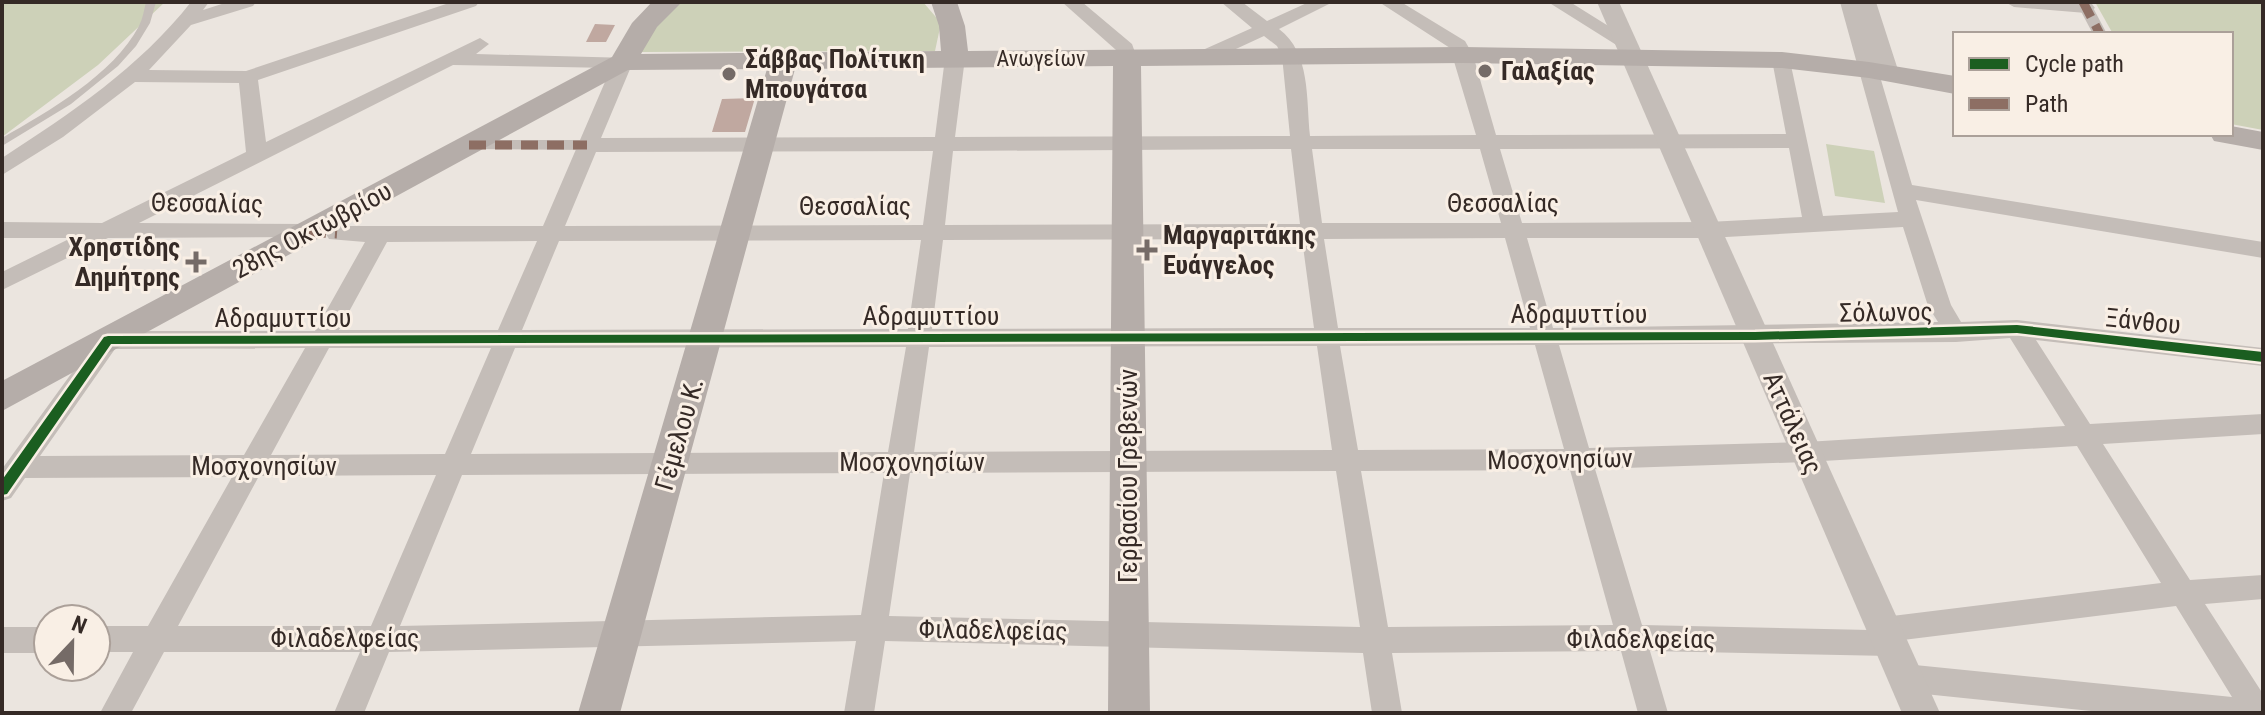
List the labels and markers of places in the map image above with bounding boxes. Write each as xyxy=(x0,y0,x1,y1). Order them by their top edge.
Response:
place label: Σάββας Πολίτικη Μπουγάτσα xyxy=(745,44,925,104)
place label: Γαλαξίας xyxy=(1501,56,1595,86)
marker: Γαλαξίας xyxy=(1476,62,1494,80)
marker: Σάββας Πολίτικη Μπουγάτσα xyxy=(720,65,738,83)
place label: Μαργαριτάκης Ευάγγελος xyxy=(1163,220,1316,280)
place label: Χρηστίδης Δημήτρης xyxy=(69,232,180,292)
marker: Μαργαριτάκης Ευάγγελος xyxy=(1138,241,1156,259)
marker: Χρηστίδης Δημήτρης xyxy=(187,253,205,271)

